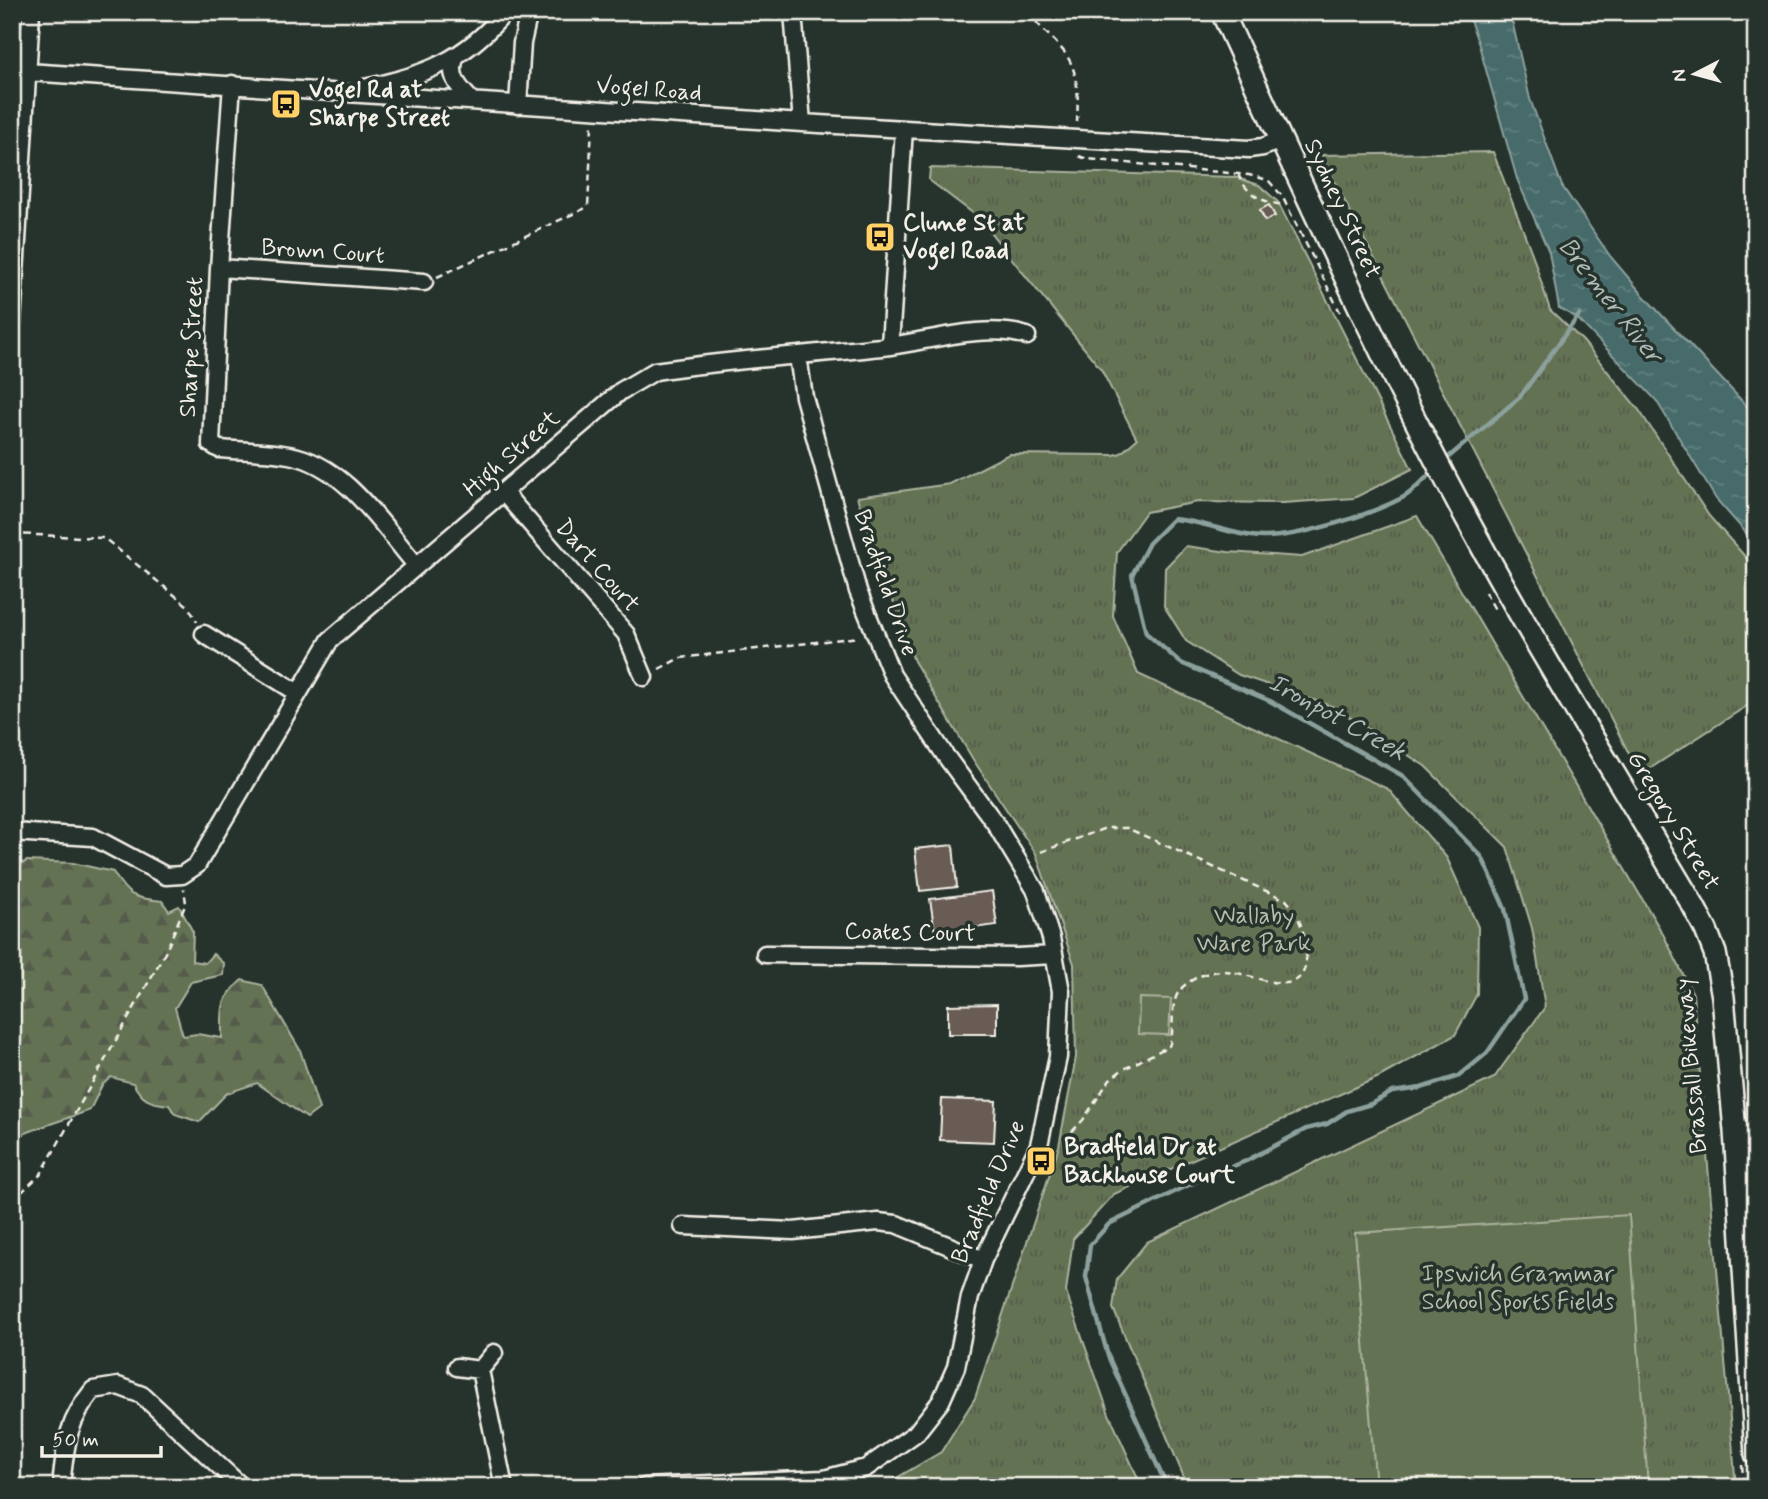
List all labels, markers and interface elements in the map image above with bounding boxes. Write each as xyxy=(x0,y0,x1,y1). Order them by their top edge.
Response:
north arrow xyxy=(1660,38,1730,108)
text: N xyxy=(1666,68,1693,83)
street label: Vogel Road xyxy=(595,71,703,112)
place label: Vogel Rd at Sharpe Street xyxy=(309,75,450,134)
bus stop icon: Vogel Rd at Sharpe Street xyxy=(269,87,303,121)
street label: Sydney Street xyxy=(1296,134,1388,284)
place label: Clune St at Vogel Road xyxy=(903,208,1025,270)
bus stop icon: Clune St at Vogel Road xyxy=(863,220,897,254)
water label: Bremer River xyxy=(1550,231,1672,374)
street label: Brown Court xyxy=(260,232,386,272)
street label: Sharpe Street xyxy=(173,276,211,418)
street label: High Street xyxy=(457,403,569,507)
street label: Bradfield Drive xyxy=(845,506,925,660)
street label: Dart Court xyxy=(548,513,646,619)
water label: Ironpot Creek xyxy=(1262,666,1412,770)
street label: Gregory Street xyxy=(1618,746,1727,897)
park label: Wallaby Ware Park xyxy=(1196,901,1312,960)
street label: Coates Court xyxy=(844,916,976,950)
street label: Brassall Bikeway xyxy=(1669,977,1715,1155)
street label: Bradfield Drive xyxy=(945,1116,1033,1268)
place label: Bradfield Dr at Backhouse Court xyxy=(1064,1132,1236,1191)
bus stop icon: Bradfield Dr at Backhouse Court xyxy=(1024,1144,1058,1178)
park label: Ipswich Grammar School Sports Fields xyxy=(1422,1259,1615,1318)
scale bar xyxy=(42,1415,161,1459)
text: 50 m xyxy=(52,1426,99,1454)

